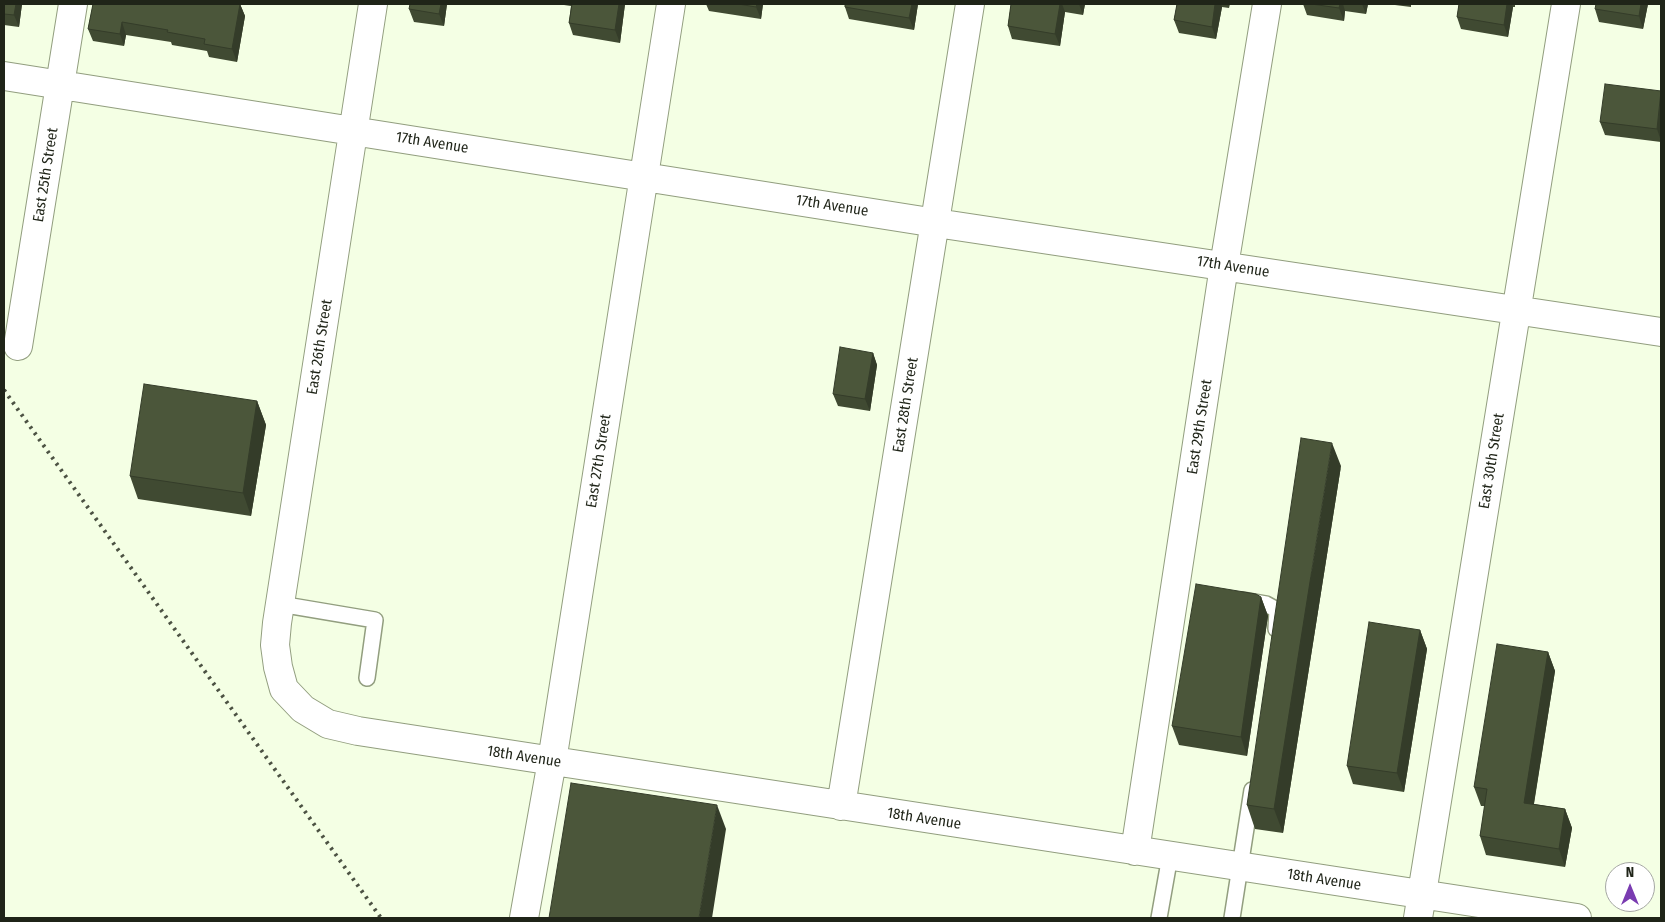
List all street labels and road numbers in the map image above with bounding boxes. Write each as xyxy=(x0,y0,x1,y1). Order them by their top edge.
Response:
street label: East 25th Street xyxy=(30,126,62,224)
street label: 17th Avenue xyxy=(394,128,470,158)
street label: 17th Avenue xyxy=(794,191,870,221)
street label: 17th Avenue xyxy=(1195,252,1271,282)
street label: East 26th Street xyxy=(304,298,336,396)
street label: East 28th Street xyxy=(890,356,922,454)
street label: East 29th Street xyxy=(1184,378,1216,476)
street label: East 30th Street xyxy=(1476,412,1508,510)
street label: East 27th Street xyxy=(583,413,615,509)
street label: 18th Avenue xyxy=(486,742,562,772)
street label: 18th Avenue xyxy=(886,804,962,834)
street label: 18th Avenue xyxy=(1286,865,1362,895)

